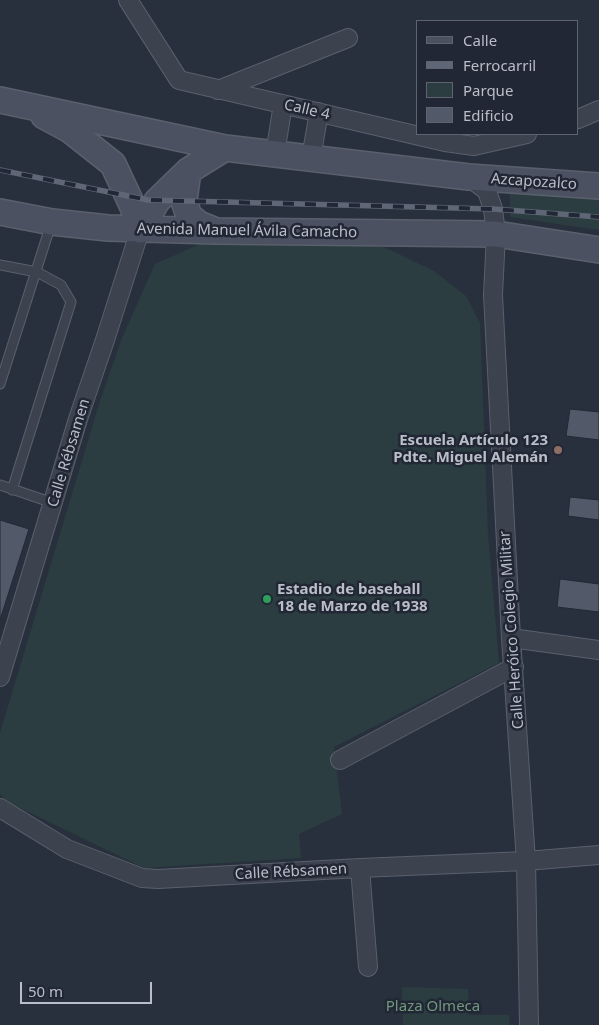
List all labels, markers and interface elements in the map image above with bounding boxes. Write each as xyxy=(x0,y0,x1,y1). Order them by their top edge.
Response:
legend xyxy=(416,20,579,135)
text: Calle xyxy=(463,30,497,50)
text: Ferrocarril xyxy=(463,55,536,75)
text: Parque xyxy=(463,80,513,100)
street label: Calle 4 xyxy=(282,96,332,124)
text: Edificio xyxy=(463,105,514,125)
street label: Azcapozalco xyxy=(490,170,578,194)
street label: Avenida Manuel Ávila Camacho xyxy=(137,220,357,242)
street label: Calle Rébsamen xyxy=(44,397,94,509)
place label: Escuela Artículo 123 Pdte. Miguel Alemán xyxy=(393,432,548,467)
marker: Escuela Artículo 123 Pdte. Miguel Alemán xyxy=(552,444,564,456)
street label: Calle Heróico Colegio Militar xyxy=(496,530,528,730)
place label: Estadio de baseball 18 de Marzo de 1938 xyxy=(277,581,428,616)
marker: Estadio de baseball 18 de Marzo de 1938 xyxy=(261,593,273,605)
street label: Calle Rébsamen xyxy=(234,860,348,884)
scale bar xyxy=(22,972,155,1004)
text: 50 m xyxy=(28,981,63,1001)
park label: Plaza Olmeca xyxy=(386,998,480,1016)

